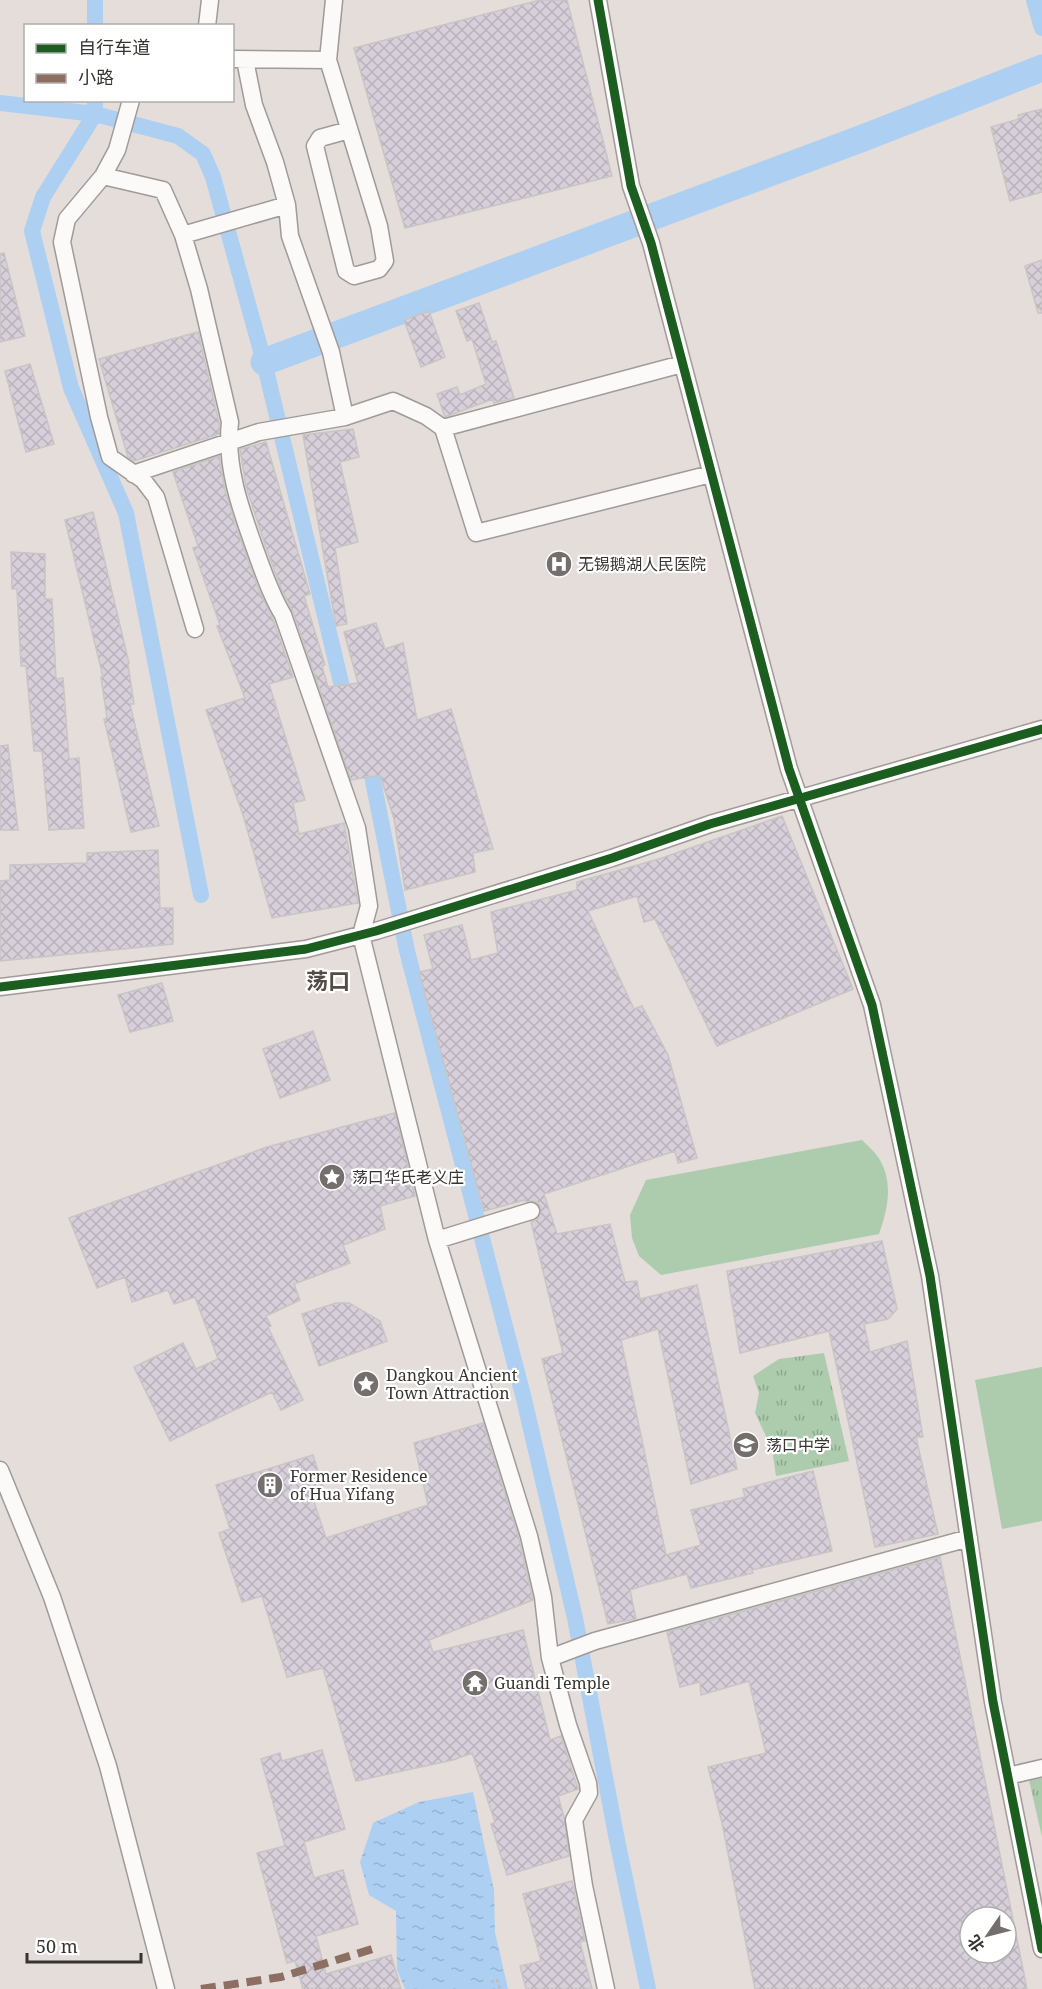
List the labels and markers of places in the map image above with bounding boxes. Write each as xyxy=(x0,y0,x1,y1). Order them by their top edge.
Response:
hospital icon: 无锡鹅湖人民医院 xyxy=(544,549,574,579)
place label: 无锡鹅湖人民医院 xyxy=(578,553,706,575)
place icon: 荡口华氏老义庄 xyxy=(317,1162,347,1192)
place label: 荡口华氏老义庄 xyxy=(352,1166,464,1188)
place label: Dangkou Ancient Town Attraction xyxy=(386,1364,518,1404)
place icon: Dangkou Ancient Town Attraction xyxy=(351,1369,381,1399)
school or university icon: 荡口中学 xyxy=(731,1430,761,1460)
place label: 荡口中学 xyxy=(766,1434,830,1456)
place label: Former Residence of Hua Yifang xyxy=(290,1465,427,1505)
building icon: Former Residence of Hua Yifang xyxy=(255,1470,285,1500)
temple icon: Guandi Temple xyxy=(460,1668,490,1698)
place label: Guandi Temple xyxy=(494,1672,610,1694)

